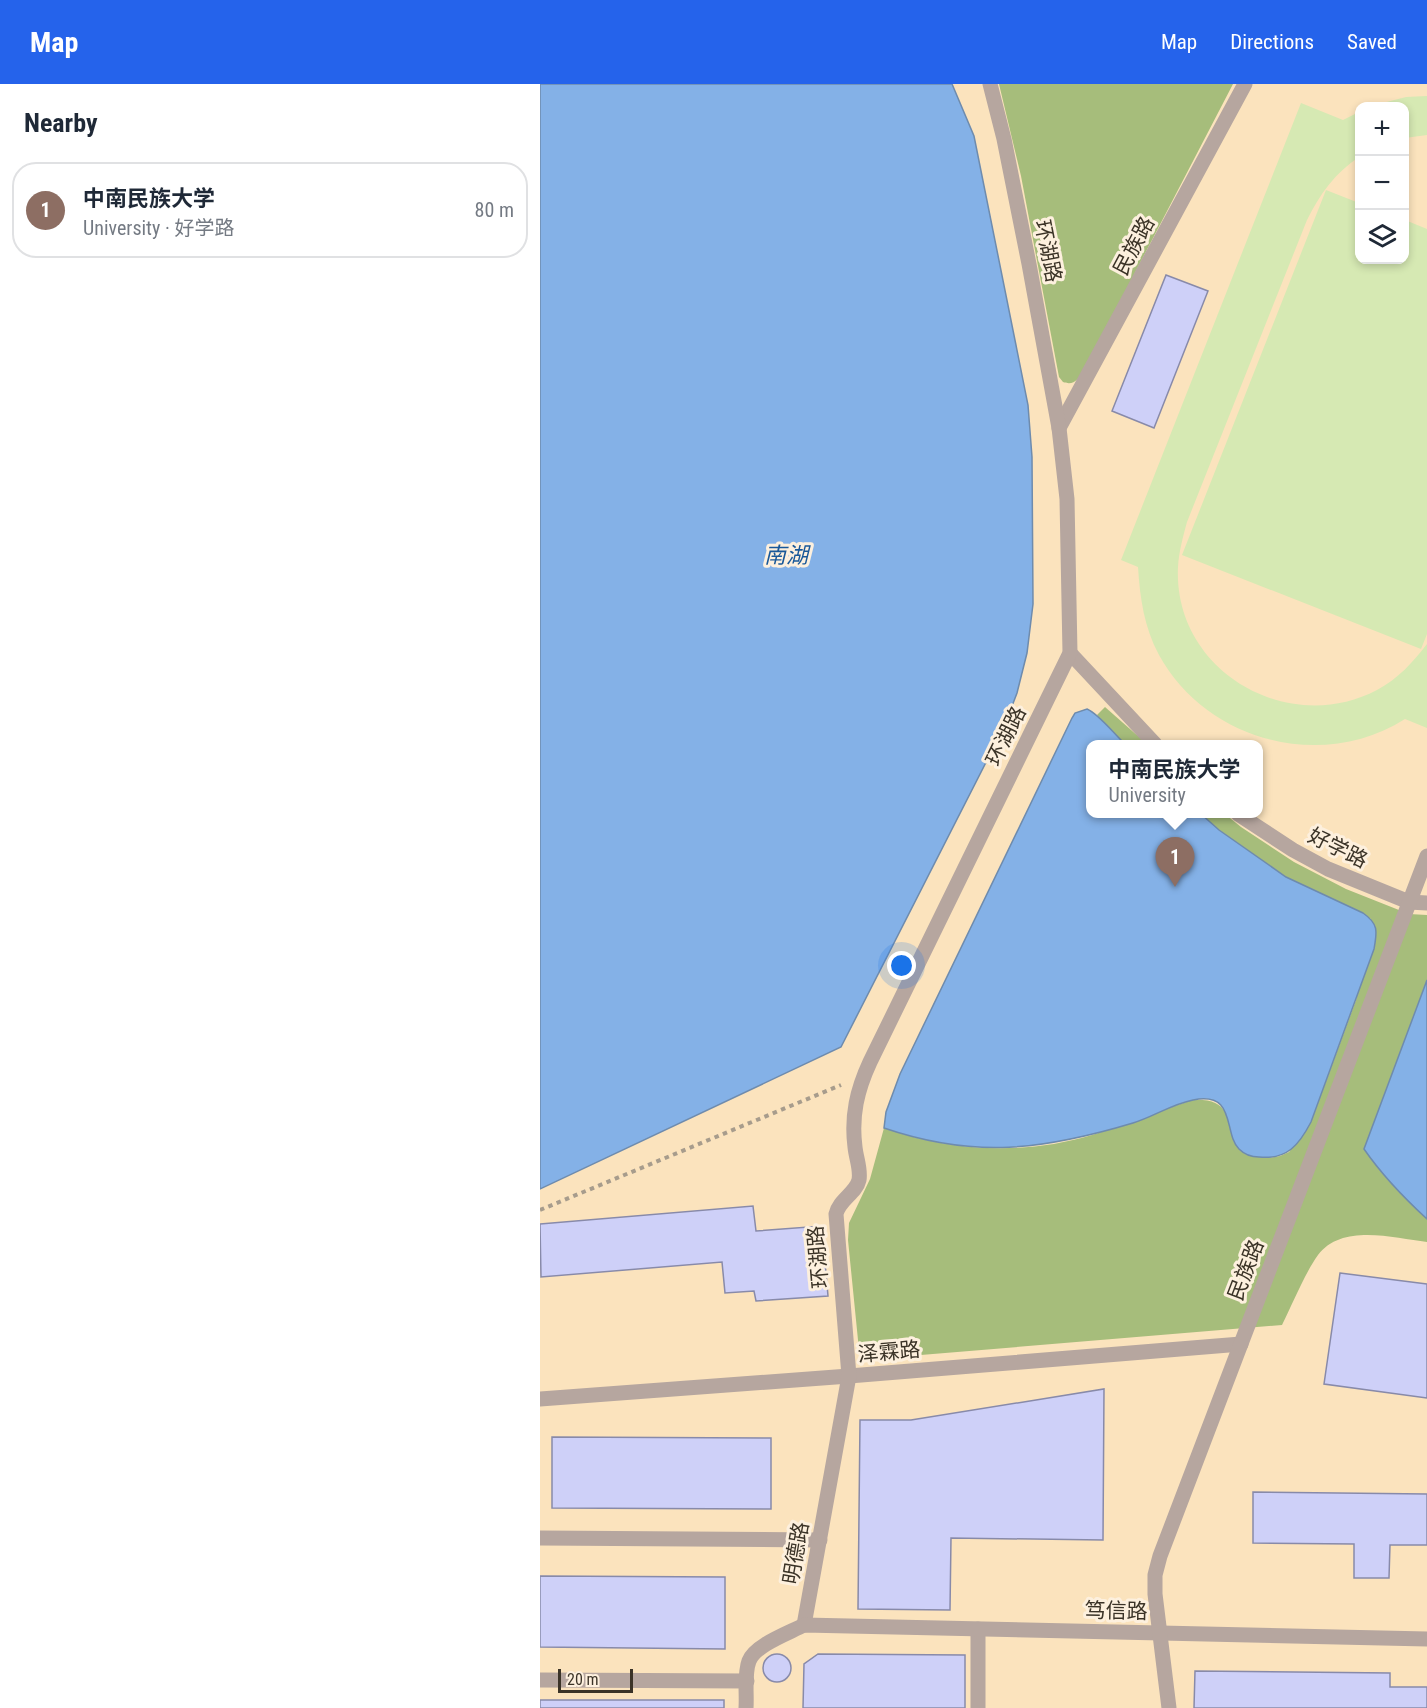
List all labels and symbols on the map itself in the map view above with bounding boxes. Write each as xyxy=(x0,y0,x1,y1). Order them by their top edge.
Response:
street label: 民族路 xyxy=(1109,213,1159,279)
street label: 环湖路 xyxy=(1030,218,1066,284)
water label: 南湖 xyxy=(764,543,811,568)
street label: 环湖路 xyxy=(981,702,1031,770)
street label: 好学路 xyxy=(1304,823,1372,873)
pin: 1 xyxy=(1156,838,1194,887)
your location xyxy=(887,951,916,980)
street label: 环湖路 xyxy=(803,1225,833,1289)
street label: 民族路 xyxy=(1224,1236,1268,1304)
street label: 泽霖路 xyxy=(857,1337,921,1367)
street label: 明德路 xyxy=(779,1520,813,1586)
street label: 笃信路 xyxy=(1084,1598,1148,1624)
scale bar xyxy=(558,1666,633,1694)

